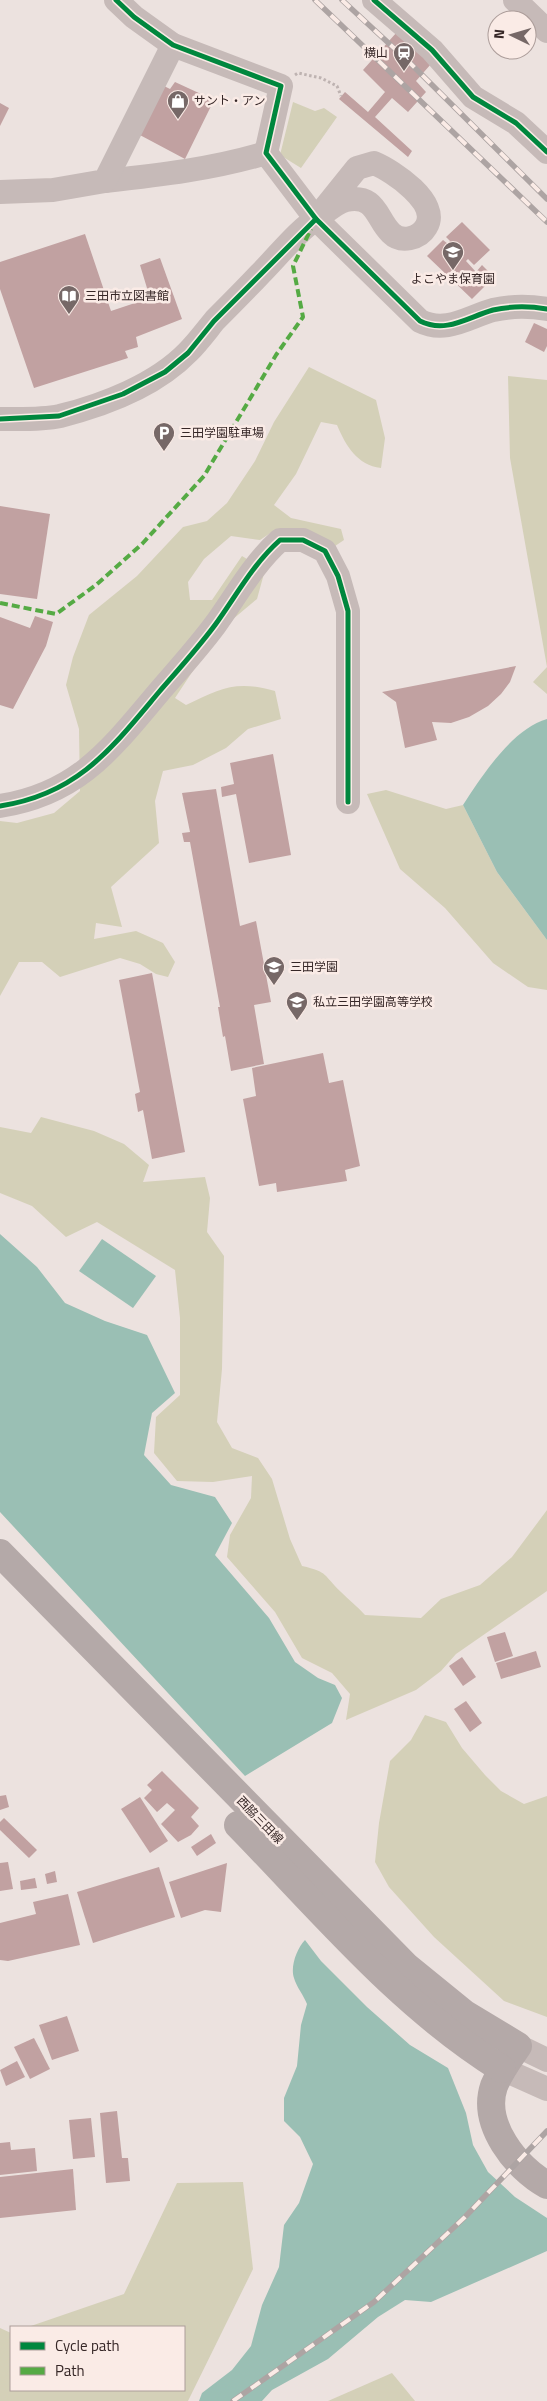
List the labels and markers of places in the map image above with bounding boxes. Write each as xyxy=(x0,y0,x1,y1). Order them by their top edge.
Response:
station icon: 横山 xyxy=(392,41,416,72)
place label: 横山 xyxy=(364,43,388,62)
shop icon: サント・アン xyxy=(166,89,190,120)
place label: サント・アン xyxy=(194,91,266,110)
school or university icon: よこやま保育園 xyxy=(441,240,465,271)
place label: よこやま保育園 xyxy=(411,269,495,288)
library icon: 三田市立図書館 xyxy=(57,284,81,315)
place label: 三田市立図書館 xyxy=(85,286,169,305)
parking icon: 三田学園駐車場 xyxy=(152,421,176,452)
place label: 三田学園駐車場 xyxy=(180,423,264,442)
school or university icon: 三田学園 xyxy=(262,955,286,986)
place label: 三田学園 xyxy=(290,957,338,976)
school or university icon: 私立三田学園高等学校 xyxy=(285,990,309,1021)
place label: 私立三田学園高等学校 xyxy=(313,992,433,1011)

